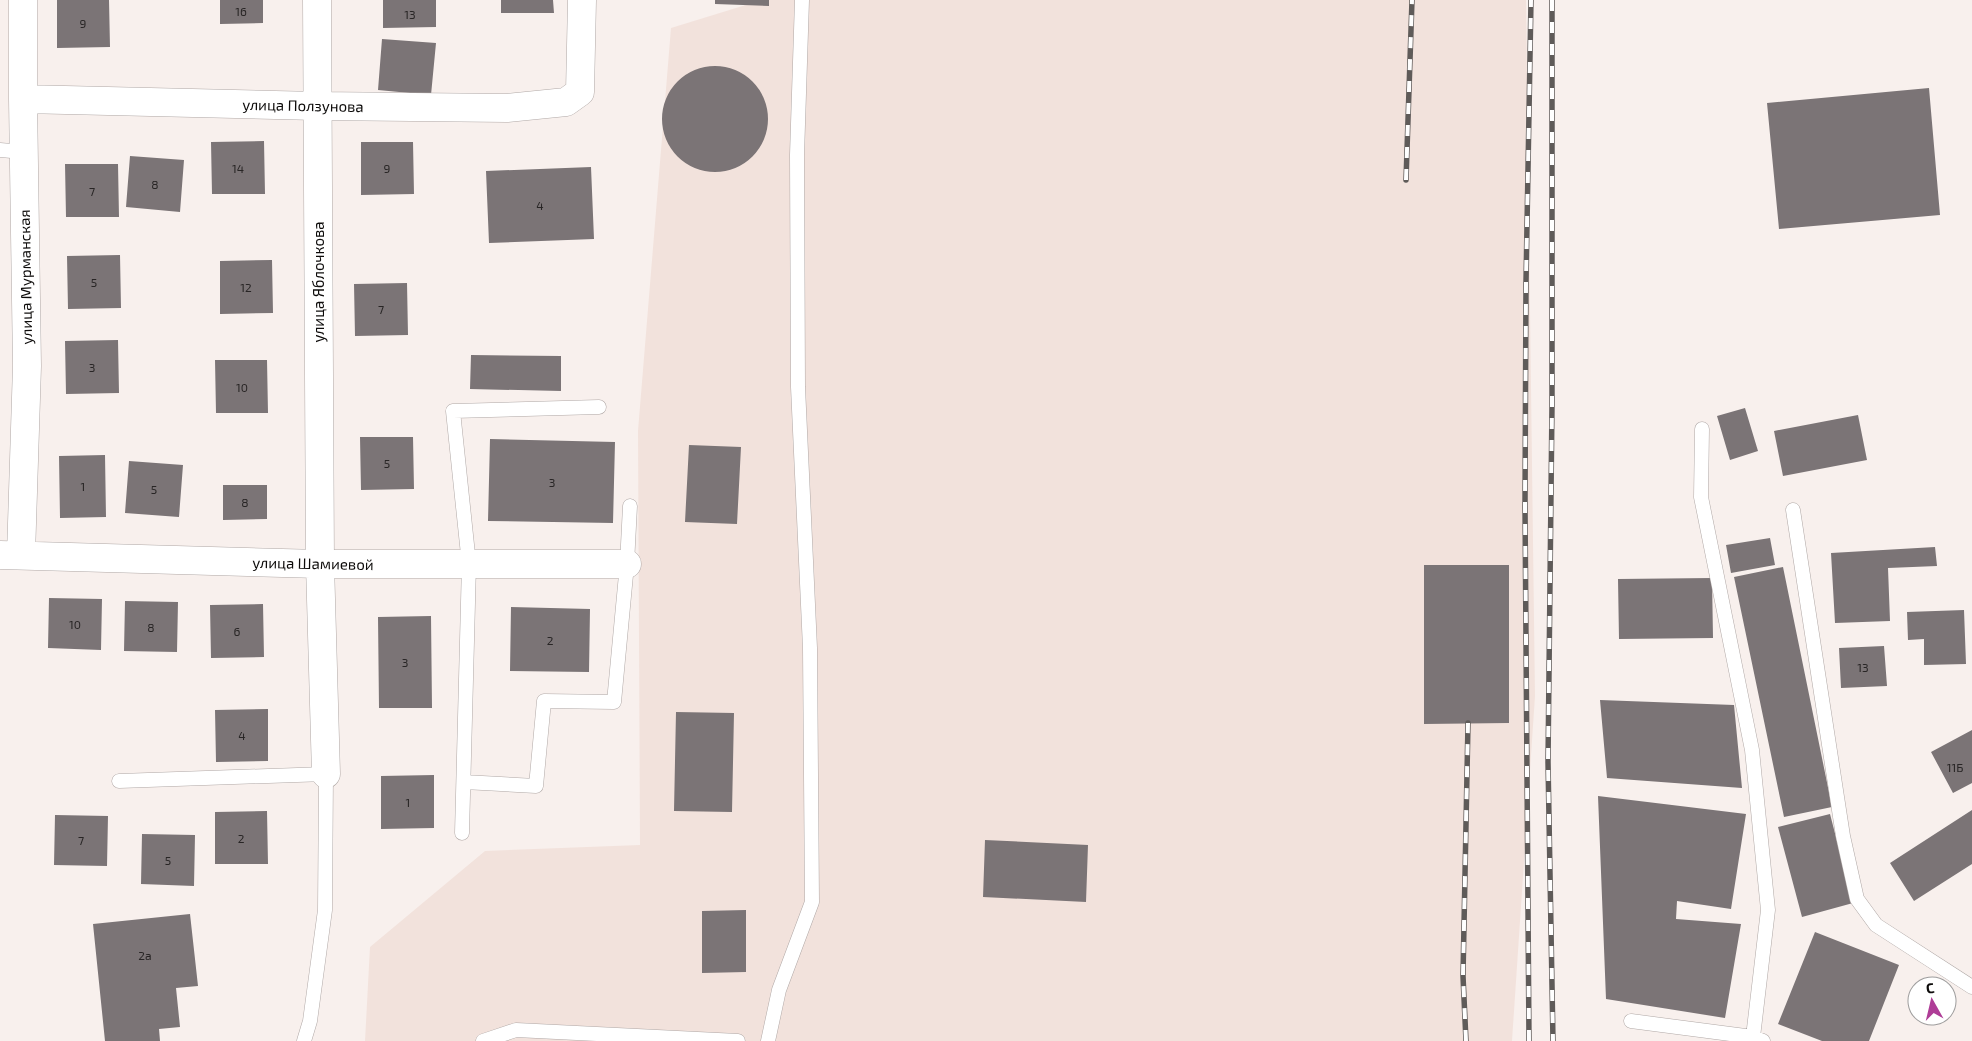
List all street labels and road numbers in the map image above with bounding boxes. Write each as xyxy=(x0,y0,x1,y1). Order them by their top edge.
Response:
street label: улица Ползунова xyxy=(242,95,364,116)
street label: улица Мурманская xyxy=(15,209,36,345)
street label: улица Яблочкова xyxy=(309,221,328,343)
street label: улица Шамиевой xyxy=(252,553,374,574)

